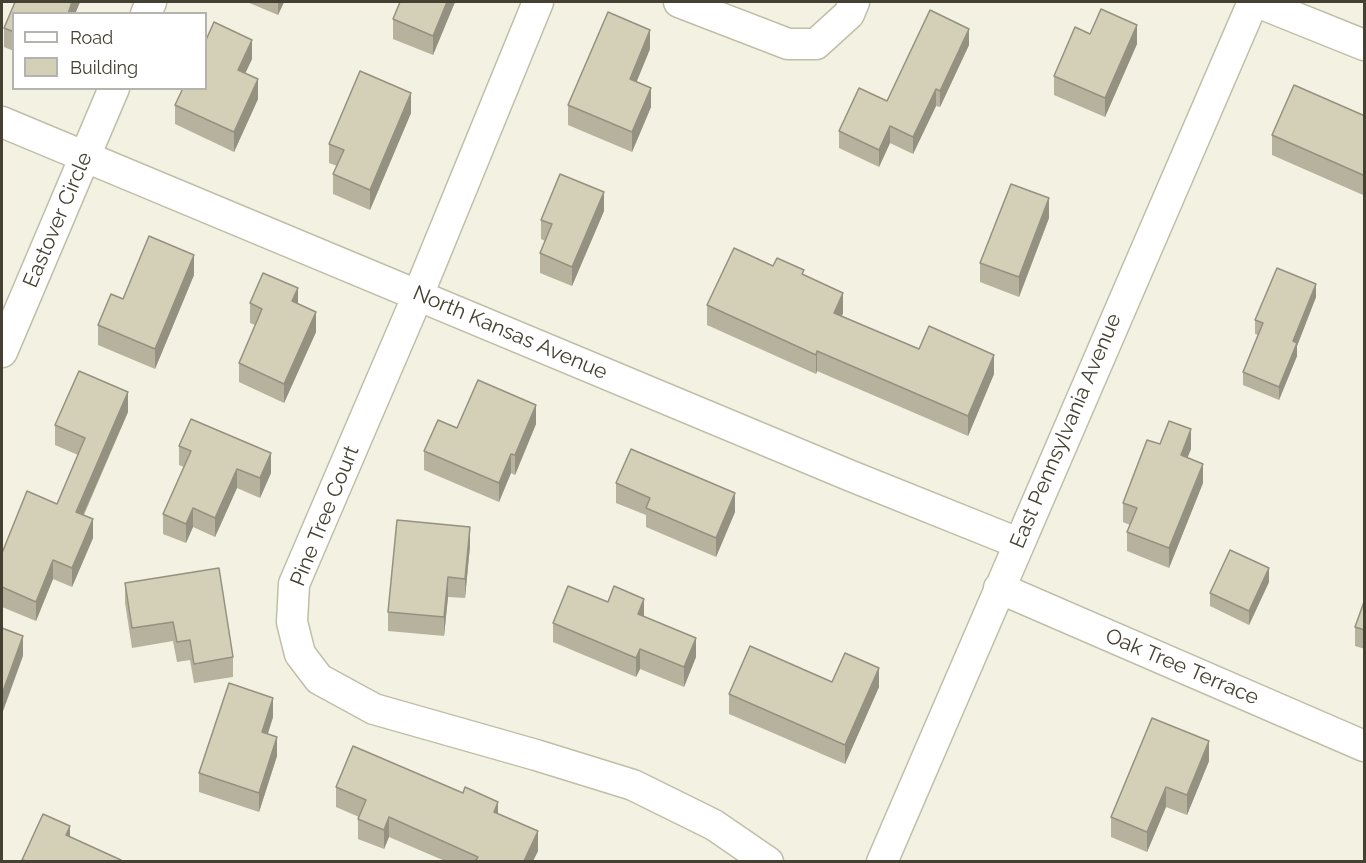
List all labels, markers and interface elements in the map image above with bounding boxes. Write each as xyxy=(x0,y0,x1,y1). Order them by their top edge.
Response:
legend xyxy=(12,12,207,90)
text: Road xyxy=(70,27,113,48)
text: Building xyxy=(70,57,138,78)
street label: Eastover Circle xyxy=(18,148,98,292)
street label: North Kansas Avenue xyxy=(409,281,611,385)
street label: East Pennsylvania Avenue xyxy=(1005,310,1127,552)
street label: Pine Tree Court xyxy=(285,442,365,590)
street label: Oak Tree Terrace xyxy=(1101,623,1263,711)

